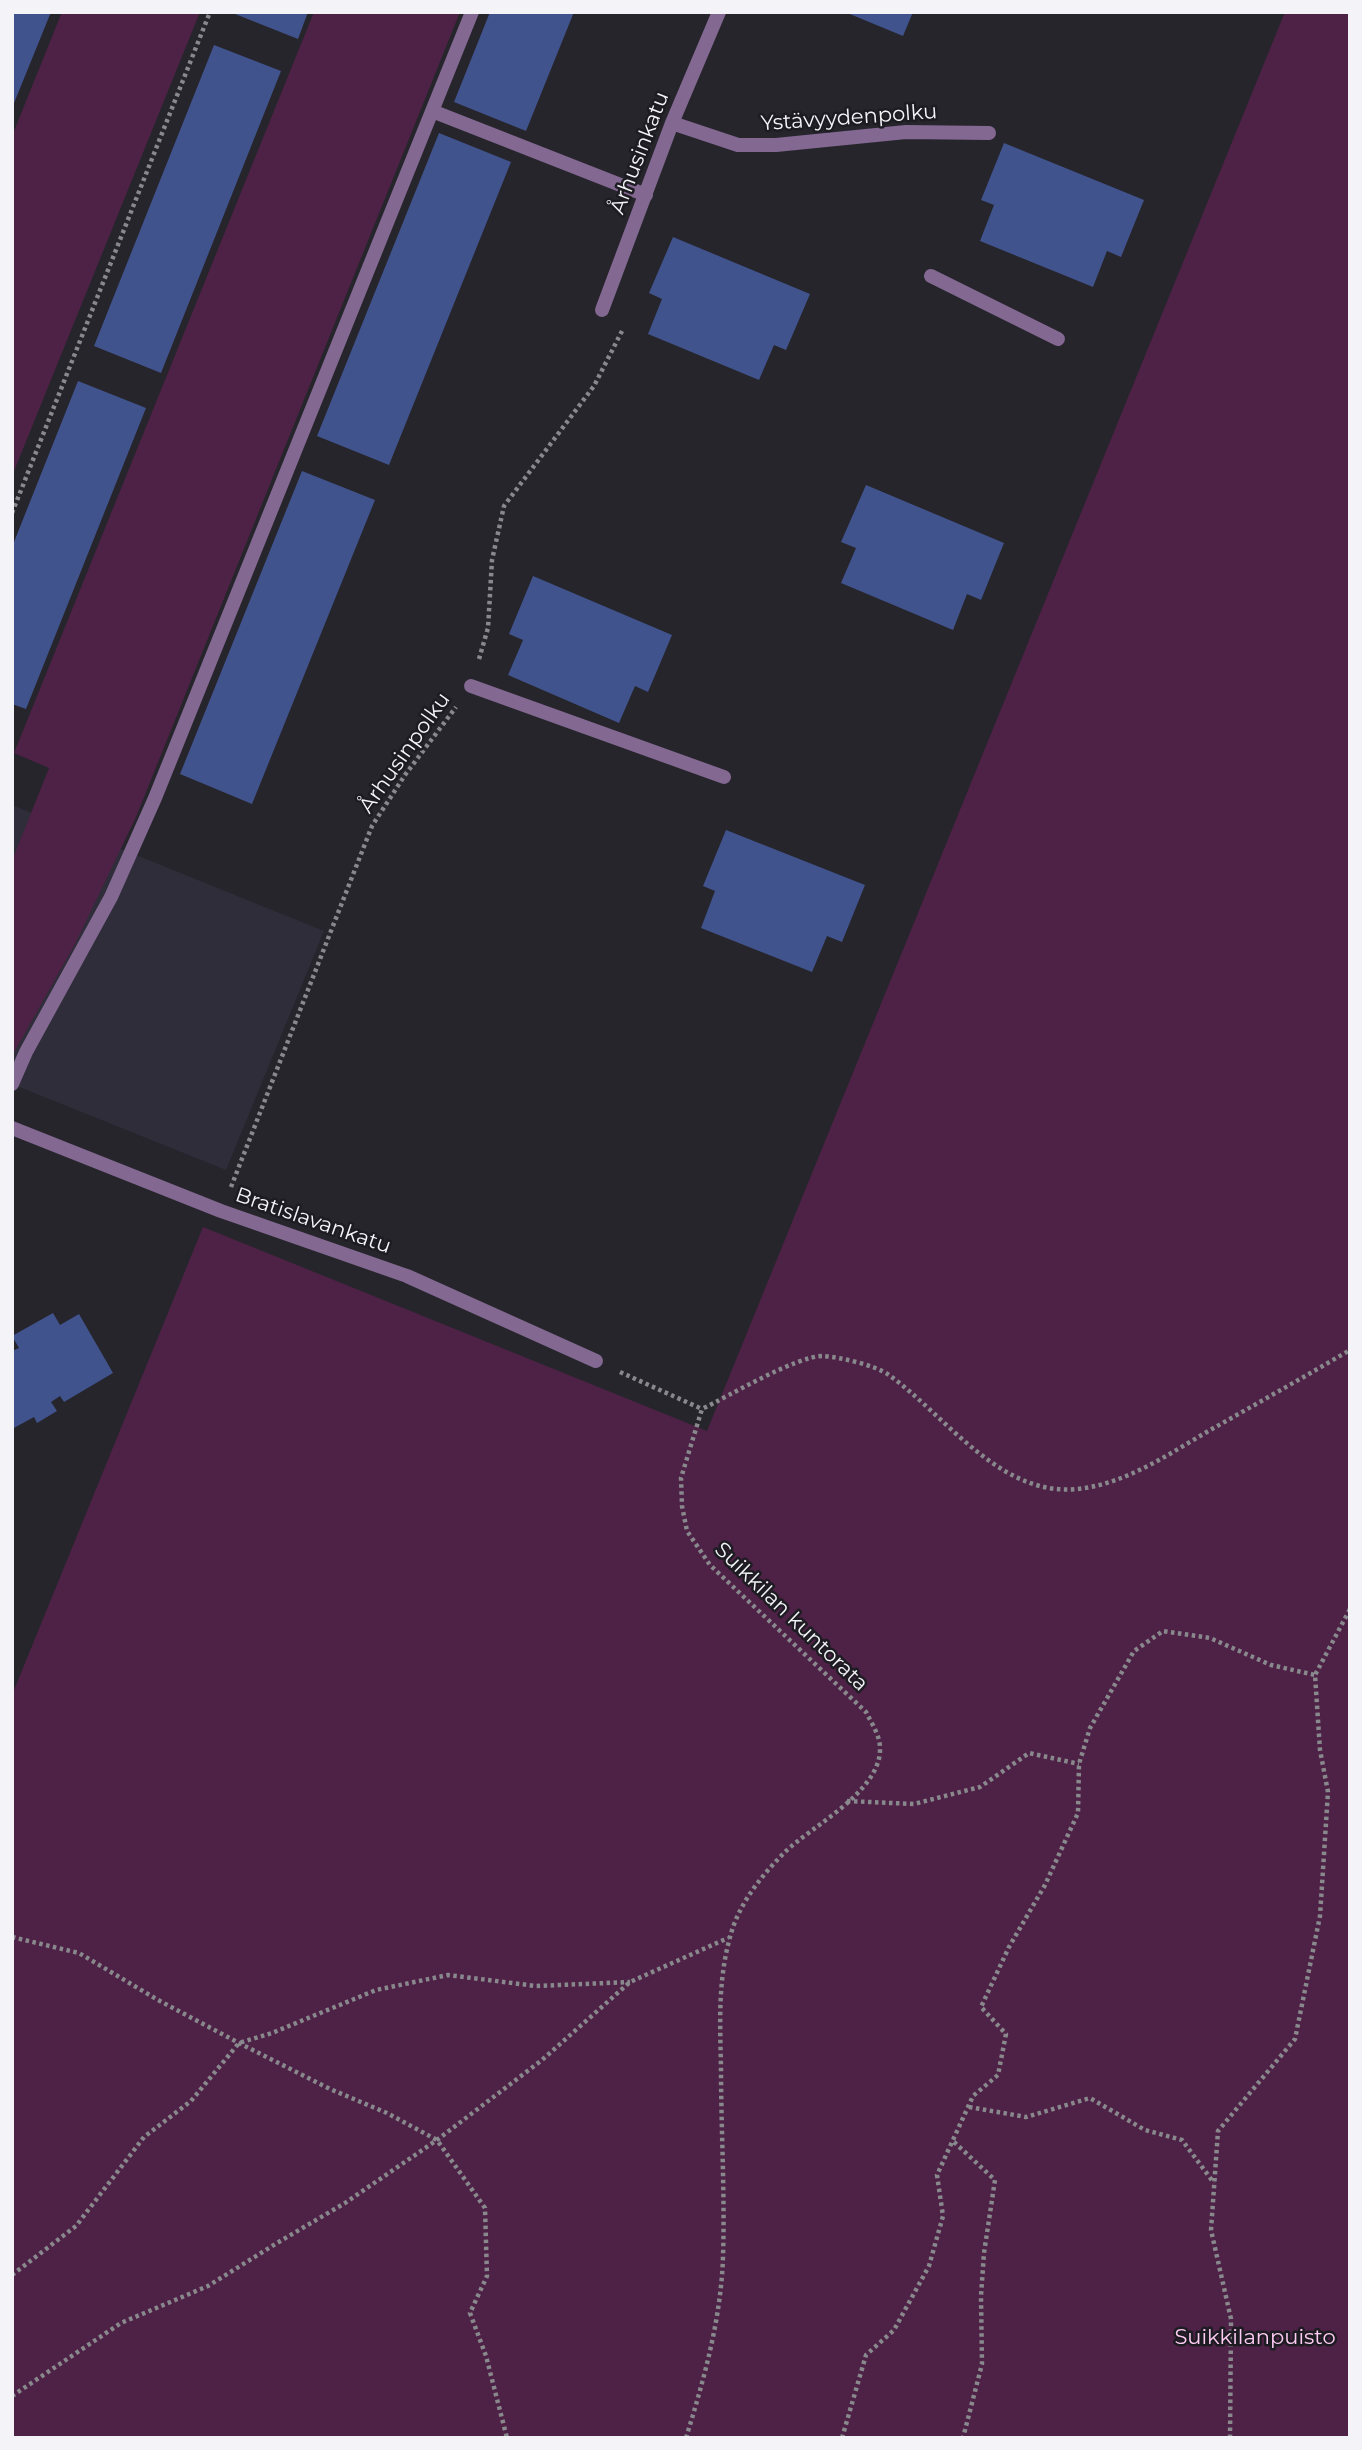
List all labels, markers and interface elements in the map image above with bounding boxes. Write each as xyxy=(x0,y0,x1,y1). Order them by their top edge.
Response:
street label: Århusinkatu xyxy=(605,88,675,218)
street label: Ystävyydenpolku xyxy=(760,99,938,137)
street label: Århusinpolku xyxy=(354,688,456,818)
street label: Bratislavankatu xyxy=(232,1183,394,1259)
street label: Suikkilan kuntorata xyxy=(709,1537,873,1697)
park label: Suikkilanpuisto xyxy=(1174,2325,1336,2351)

